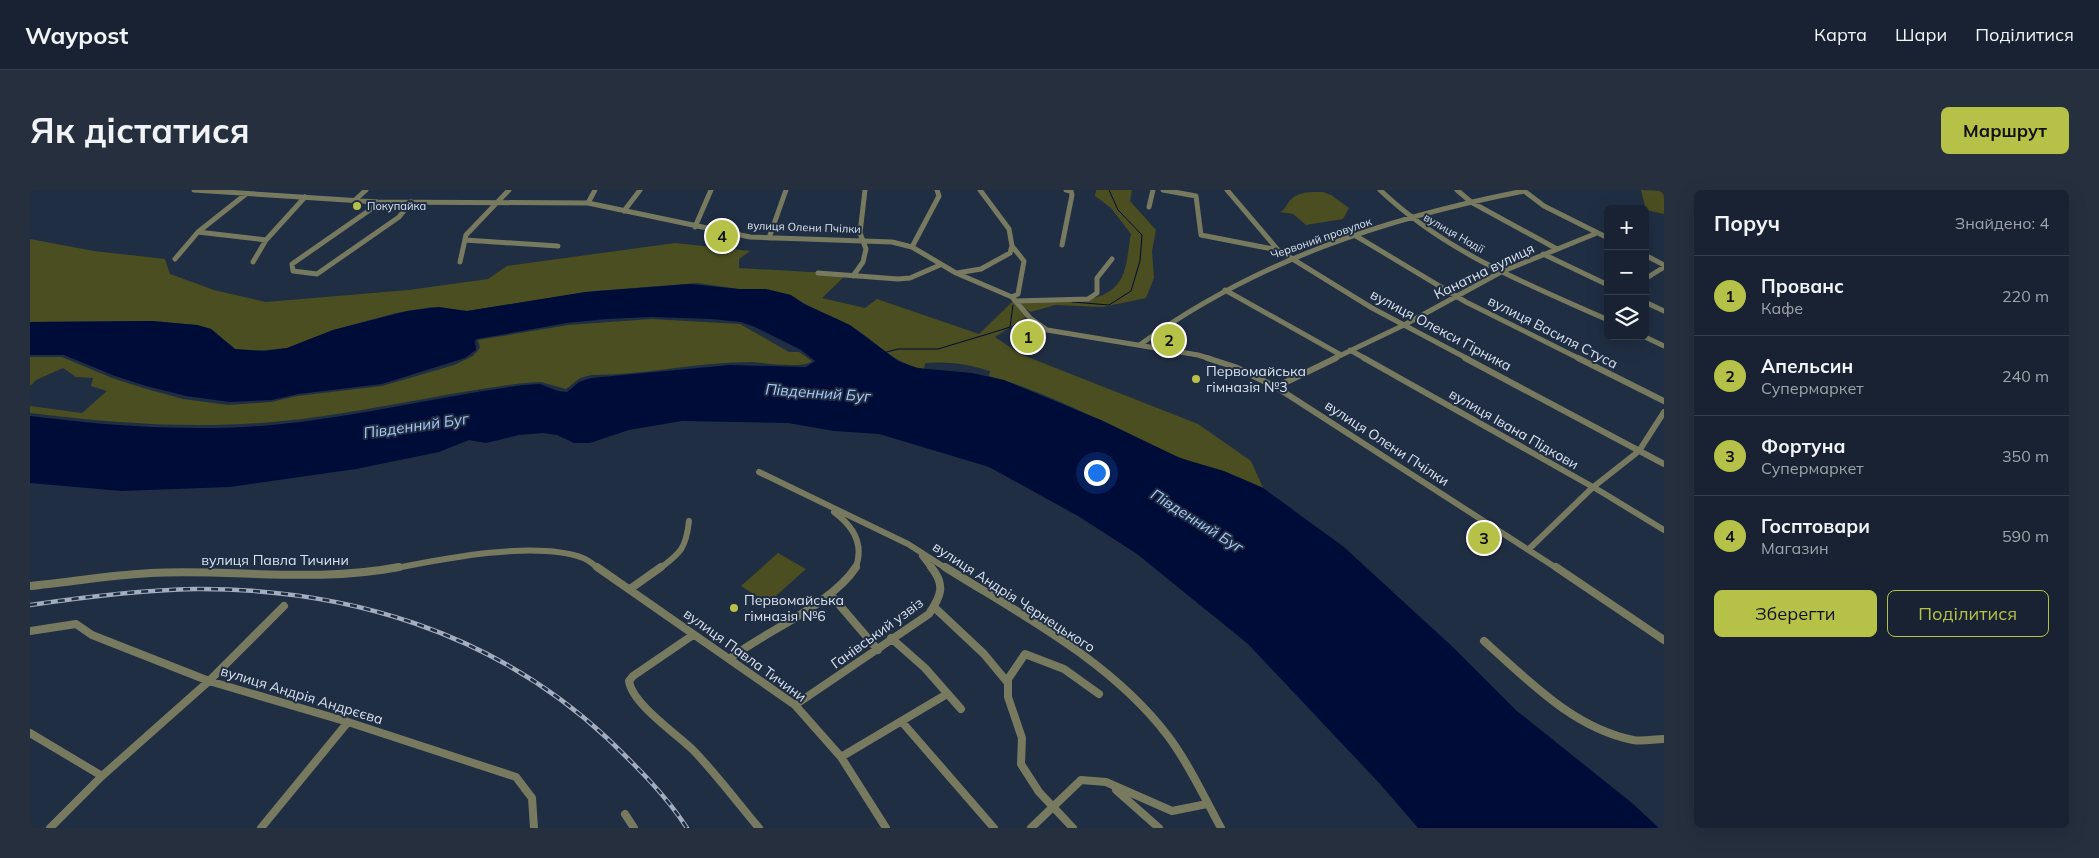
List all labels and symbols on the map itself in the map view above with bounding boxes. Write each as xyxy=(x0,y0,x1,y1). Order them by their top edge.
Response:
place label: Покупайка xyxy=(367,199,426,213)
marker: Покупайка xyxy=(351,200,363,212)
street label: вулиця Надії xyxy=(1421,210,1487,256)
street label: Червоний провулок xyxy=(1269,214,1373,262)
pin: 4 xyxy=(706,217,738,255)
street label: вулиця Олени Пчілки xyxy=(747,218,861,236)
street label: Канатна вулиця xyxy=(1431,239,1537,303)
street label: вулиця Олекси Гірника xyxy=(1367,285,1515,375)
street label: вулиця Василя Стуса xyxy=(1485,291,1621,373)
pin: 1 xyxy=(1012,318,1044,356)
pin: 2 xyxy=(1153,321,1185,359)
place label: Первомайська гімназія №3 xyxy=(1206,362,1306,396)
marker: Первомайська гімназія №3 xyxy=(1190,373,1202,385)
water label: Південний Буг xyxy=(765,379,873,406)
street label: вулиця Івана Підкови xyxy=(1446,385,1582,473)
street label: вулиця Олени Пчілки xyxy=(1321,396,1453,490)
water label: Південний Буг xyxy=(362,409,471,442)
your location xyxy=(1084,460,1110,486)
water label: Південний Буг xyxy=(1147,484,1248,557)
pin: 3 xyxy=(1468,519,1500,557)
street label: вулиця Андрія Чернецького xyxy=(929,538,1099,656)
street label: вулиця Павла Тичини xyxy=(201,551,349,569)
place label: Первомайська гімназія №6 xyxy=(744,591,844,625)
street label: Ганівський узвіз xyxy=(827,593,927,673)
marker: Первомайська гімназія №6 xyxy=(728,602,740,614)
street label: вулиця Павла Тичини xyxy=(680,604,810,706)
street label: вулиця Андрія Андрєєва xyxy=(219,662,385,728)

